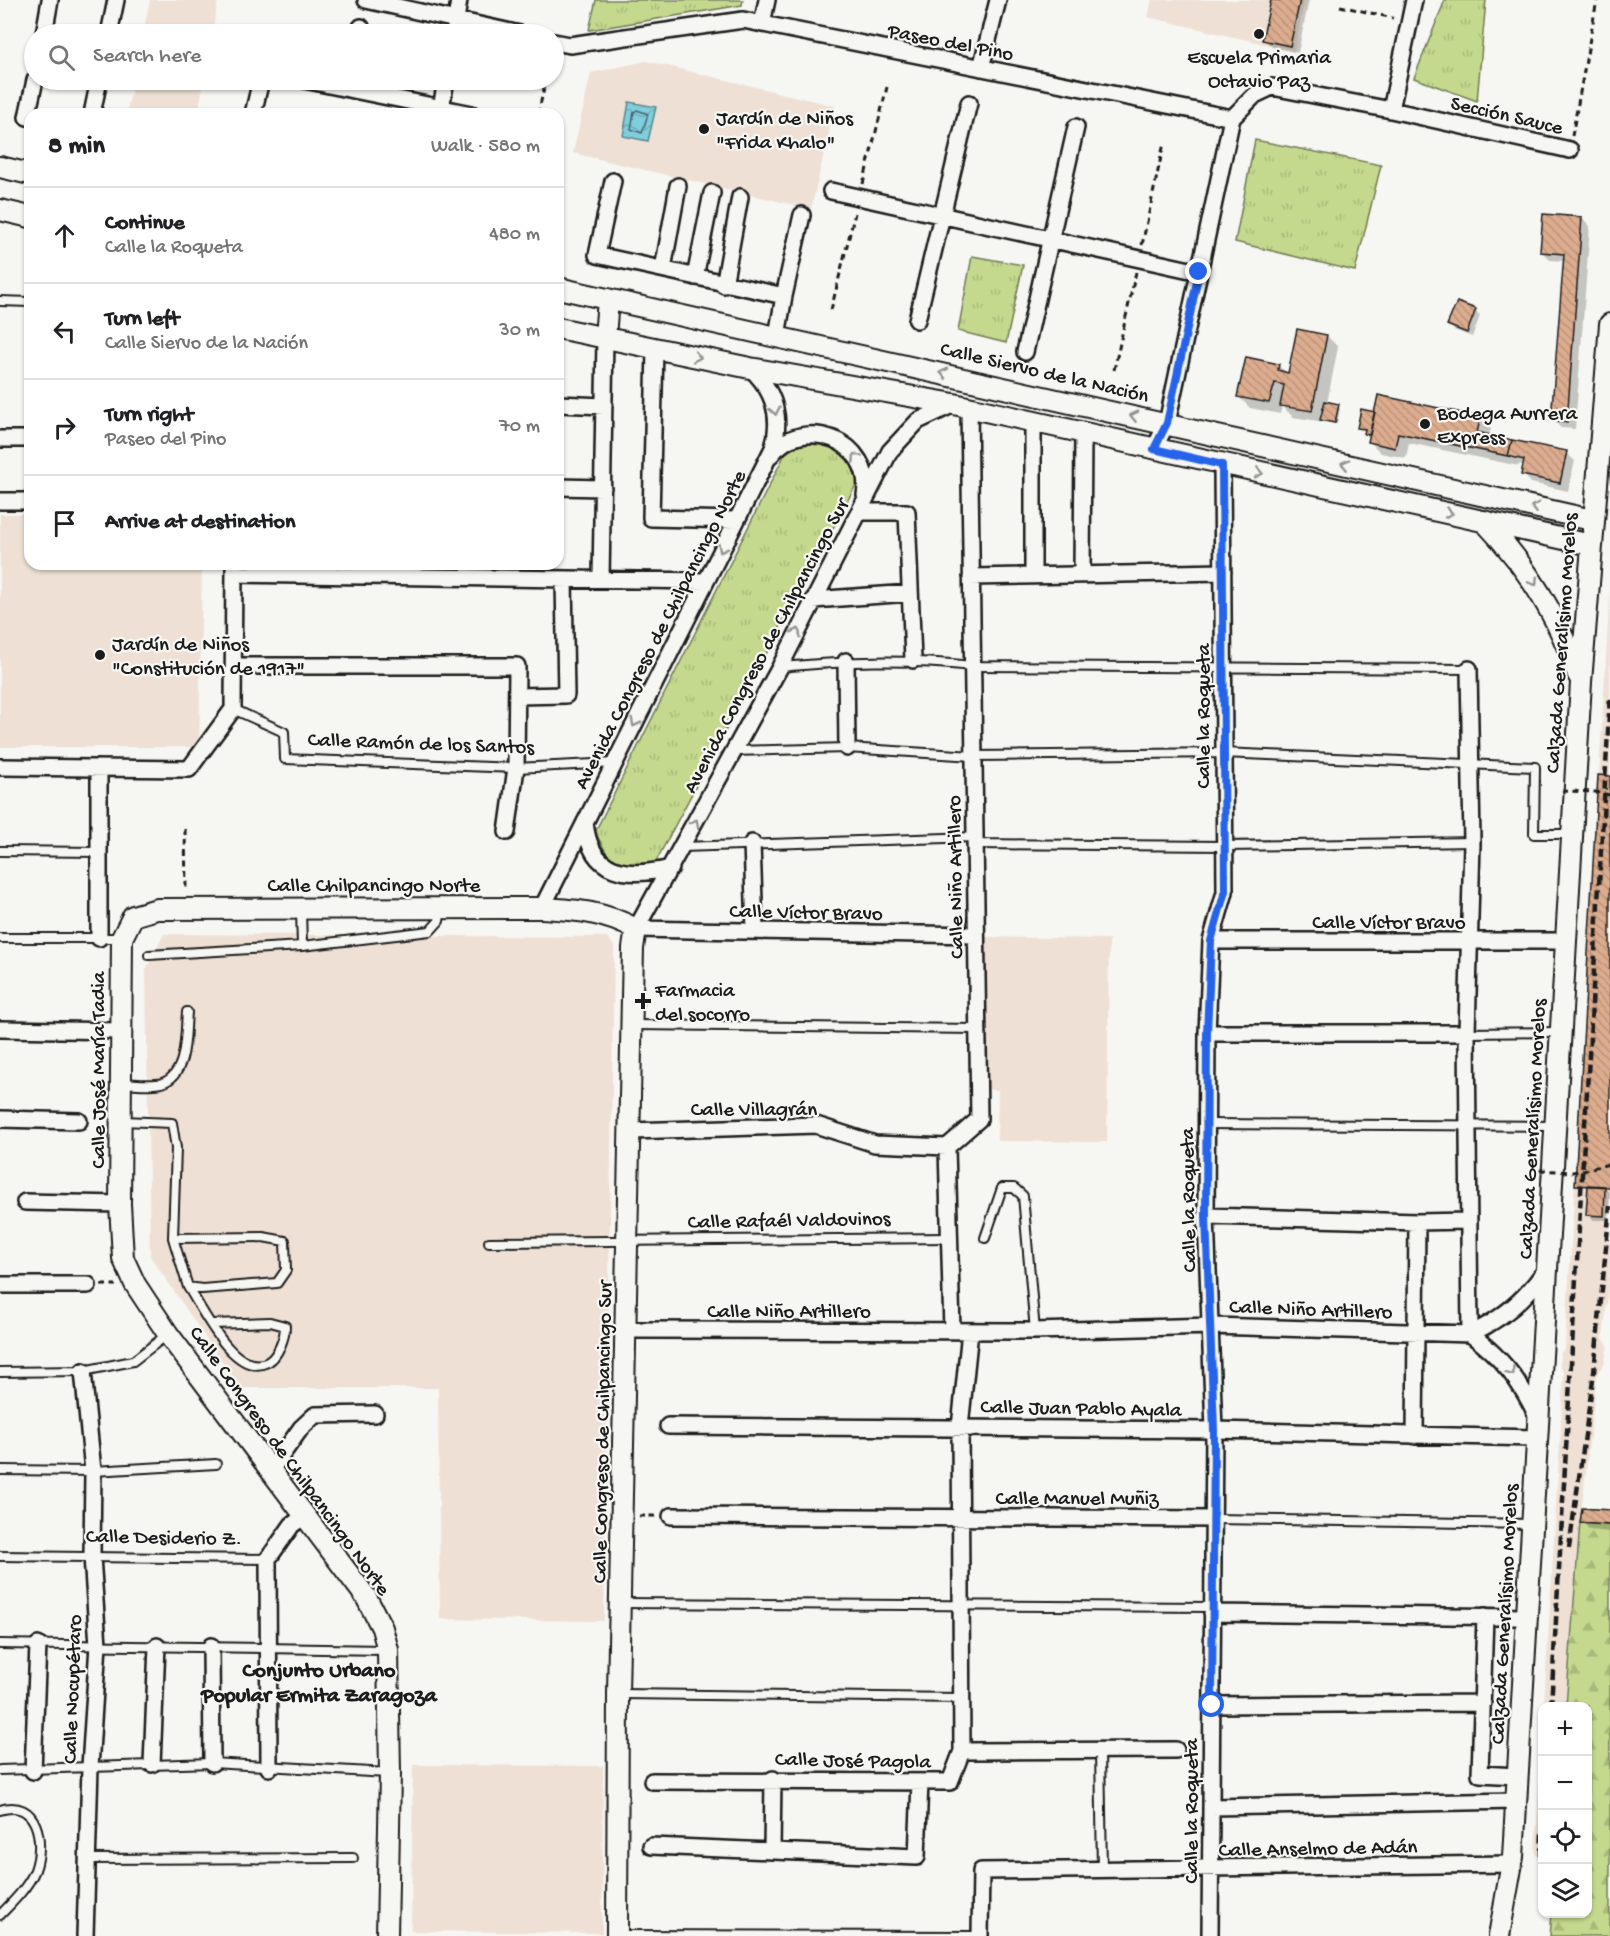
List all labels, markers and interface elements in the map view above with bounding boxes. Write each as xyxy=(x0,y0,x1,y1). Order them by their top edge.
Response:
street label: Paseo del Pino xyxy=(884,20,1015,69)
search box xyxy=(24,24,564,90)
marker: Escuela Primaria Octavio Paz xyxy=(1252,27,1266,41)
icon: search xyxy=(45,41,78,74)
text: Search here xyxy=(93,44,201,70)
place label: Escuela Primaria Octavio Paz xyxy=(1187,47,1332,96)
street label: Sección Sauce xyxy=(1448,92,1566,143)
place label: Jardín de Niños "Frida Khalo" xyxy=(716,108,854,157)
marker: Jardín de Niños "Frida Khalo" xyxy=(697,122,711,136)
text: 8 min xyxy=(48,132,105,163)
text: Walk · 580 m xyxy=(431,136,540,159)
text: Continue xyxy=(105,211,185,237)
icon: ahead xyxy=(48,219,81,252)
text: 480 m xyxy=(489,224,540,247)
text: Calle la Roqueta xyxy=(105,237,243,260)
route end xyxy=(1185,258,1211,284)
text: Turn left xyxy=(105,307,179,333)
icon: left xyxy=(48,315,81,348)
text: 30 m xyxy=(499,320,540,343)
text: Calle Siervo de la Nación xyxy=(105,333,308,356)
street label: Calle Siervo de la Nación xyxy=(938,338,1151,411)
one-way arrow xyxy=(692,350,702,363)
one-way arrow xyxy=(939,367,949,380)
text: Turn right xyxy=(105,403,193,429)
place label: Bodega Aurrera Express xyxy=(1436,403,1579,452)
one-way arrow xyxy=(768,405,781,415)
one-way arrow xyxy=(1130,410,1140,423)
icon: right xyxy=(48,411,81,444)
text: 70 m xyxy=(499,416,540,439)
marker: Bodega Aurrera Express xyxy=(1418,417,1432,431)
text: Paseo del Pino xyxy=(105,429,226,452)
one-way arrow xyxy=(852,453,863,464)
one-way arrow xyxy=(1340,458,1350,471)
street label: Avenida Congreso de Chilpancingo Norte xyxy=(570,466,754,794)
one-way arrow xyxy=(1253,466,1263,479)
street label: Avenida Congreso de Chilpancingo Sur xyxy=(679,494,857,798)
one-way arrow xyxy=(1530,501,1540,514)
one-way arrow xyxy=(1444,506,1454,519)
icon: arrive xyxy=(48,507,81,540)
text: Arrive at destination xyxy=(105,510,295,536)
street label: Calzada Generalísimo Morelos xyxy=(1542,511,1585,774)
one-way arrow xyxy=(718,543,729,553)
one-way arrow xyxy=(1527,575,1538,586)
one-way arrow xyxy=(790,628,801,639)
place label: Jardín de Niños "Constitución de 1917" xyxy=(112,634,305,683)
street label: Calle la Roqueta xyxy=(1193,642,1218,788)
marker: Jardín de Niños "Constitución de 1917" xyxy=(93,648,107,662)
one-way arrow xyxy=(630,717,642,728)
street label: Calle Ramón de los Santos xyxy=(307,729,536,762)
street label: Calle Niño Artillero xyxy=(944,795,971,959)
one-way arrow xyxy=(688,818,699,829)
street label: Calle Chilpancingo Norte xyxy=(268,875,482,900)
street label: Calle Víctor Bravo xyxy=(729,901,883,928)
street label: Calle Víctor Bravo xyxy=(1312,912,1466,937)
street label: Calle José María Tadia xyxy=(88,970,113,1168)
place label: Farmacia del socorro xyxy=(654,980,750,1029)
marker: Farmacia del socorro xyxy=(636,994,650,1008)
street label: Calzada Generalísimo Morelos xyxy=(1515,997,1554,1260)
street label: Calle Villagrán xyxy=(691,1099,817,1124)
street label: Calle la Roqueta xyxy=(1177,1126,1204,1273)
street label: Calle Rafaél Valdovinos xyxy=(687,1208,892,1237)
street label: Calle Congreso de Chilpancingo Sur xyxy=(589,1279,620,1584)
street label: Calle Niño Artillero xyxy=(1229,1296,1393,1327)
street label: Calle Niño Artillero xyxy=(707,1301,871,1326)
street label: Calle Congreso de Chilpancingo Norte xyxy=(182,1322,395,1603)
one-way arrow xyxy=(1503,1365,1514,1376)
street label: Calle Juan Pablo Ayala xyxy=(980,1396,1183,1425)
street label: Calzada Generalísimo Morelos xyxy=(1487,1482,1526,1745)
street label: Calle Manuel Muñiz xyxy=(996,1488,1159,1513)
street label: Calle Desiderio Z. xyxy=(86,1526,242,1553)
street label: Calle Nocupétaro xyxy=(59,1614,90,1764)
district label: Conjunto Urbano Popular Ermita Zaragoza xyxy=(200,1659,438,1710)
route start xyxy=(1198,1691,1224,1717)
map controls xyxy=(1538,1702,1592,1918)
button: + xyxy=(1538,1702,1592,1756)
street label: Calle la Roqueta xyxy=(1181,1737,1206,1883)
street label: Calle José Pagola xyxy=(775,1749,933,1776)
button: − xyxy=(1538,1756,1592,1810)
button: locate xyxy=(1538,1810,1592,1864)
street label: Calle Anselmo de Adán xyxy=(1218,1836,1418,1865)
button: layers xyxy=(1538,1864,1592,1918)

